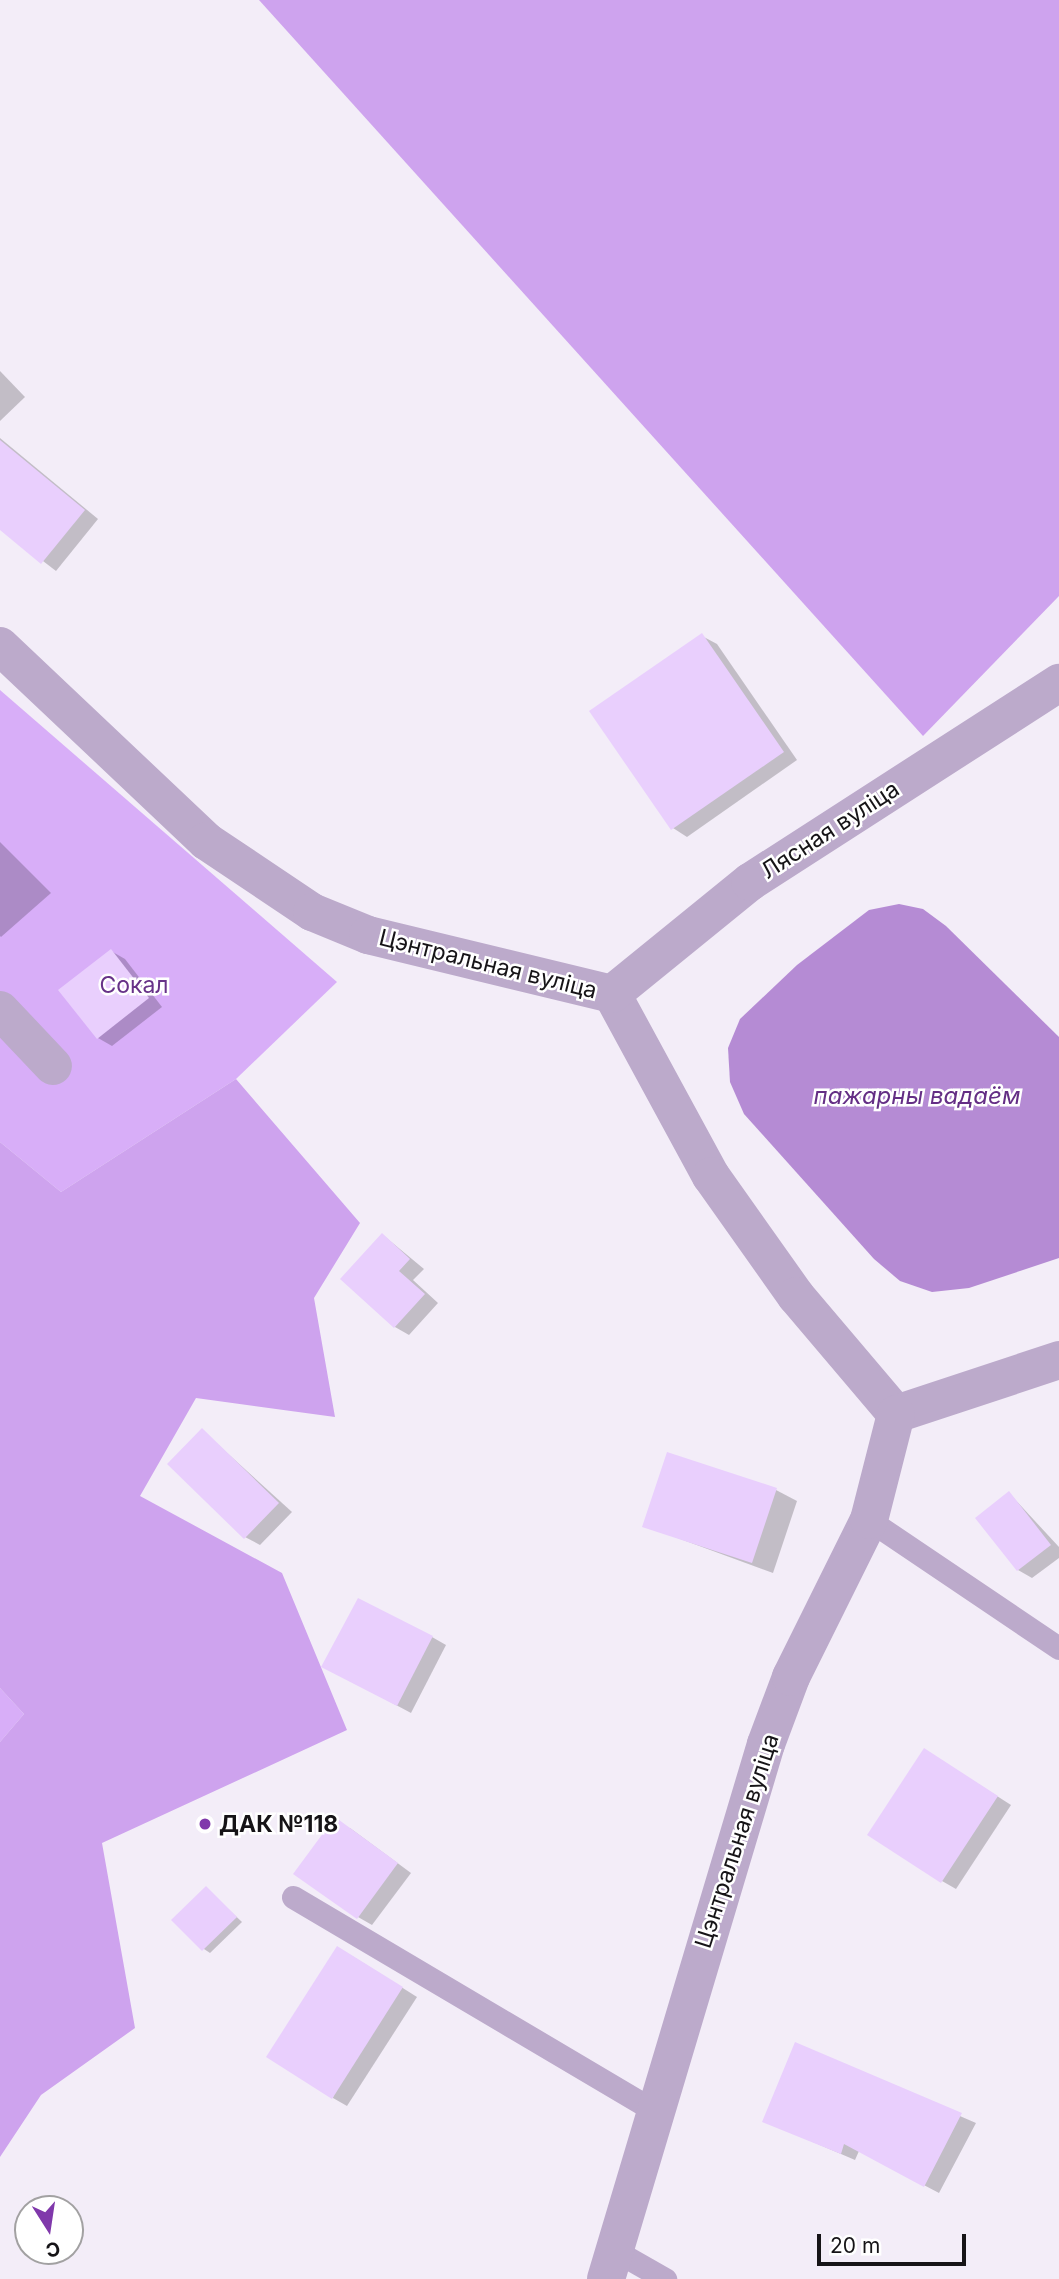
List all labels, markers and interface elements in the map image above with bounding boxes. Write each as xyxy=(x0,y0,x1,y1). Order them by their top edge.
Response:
street label: Лясная вуліца xyxy=(756,775,904,885)
street label: Цэнтральная вуліца xyxy=(376,924,600,1004)
park label: Сокал xyxy=(99,971,169,999)
water label: пажарны вадаём xyxy=(814,1082,1020,1110)
street label: Цэнтральная вуліца xyxy=(689,1730,785,1952)
place label: ДАК №118 xyxy=(219,1810,338,1838)
marker: ДАК №118 xyxy=(197,1816,213,1832)
north arrow xyxy=(14,2195,84,2265)
scale bar xyxy=(821,2220,970,2264)
text: 20 m xyxy=(830,2233,880,2258)
text: С xyxy=(44,2236,62,2262)

